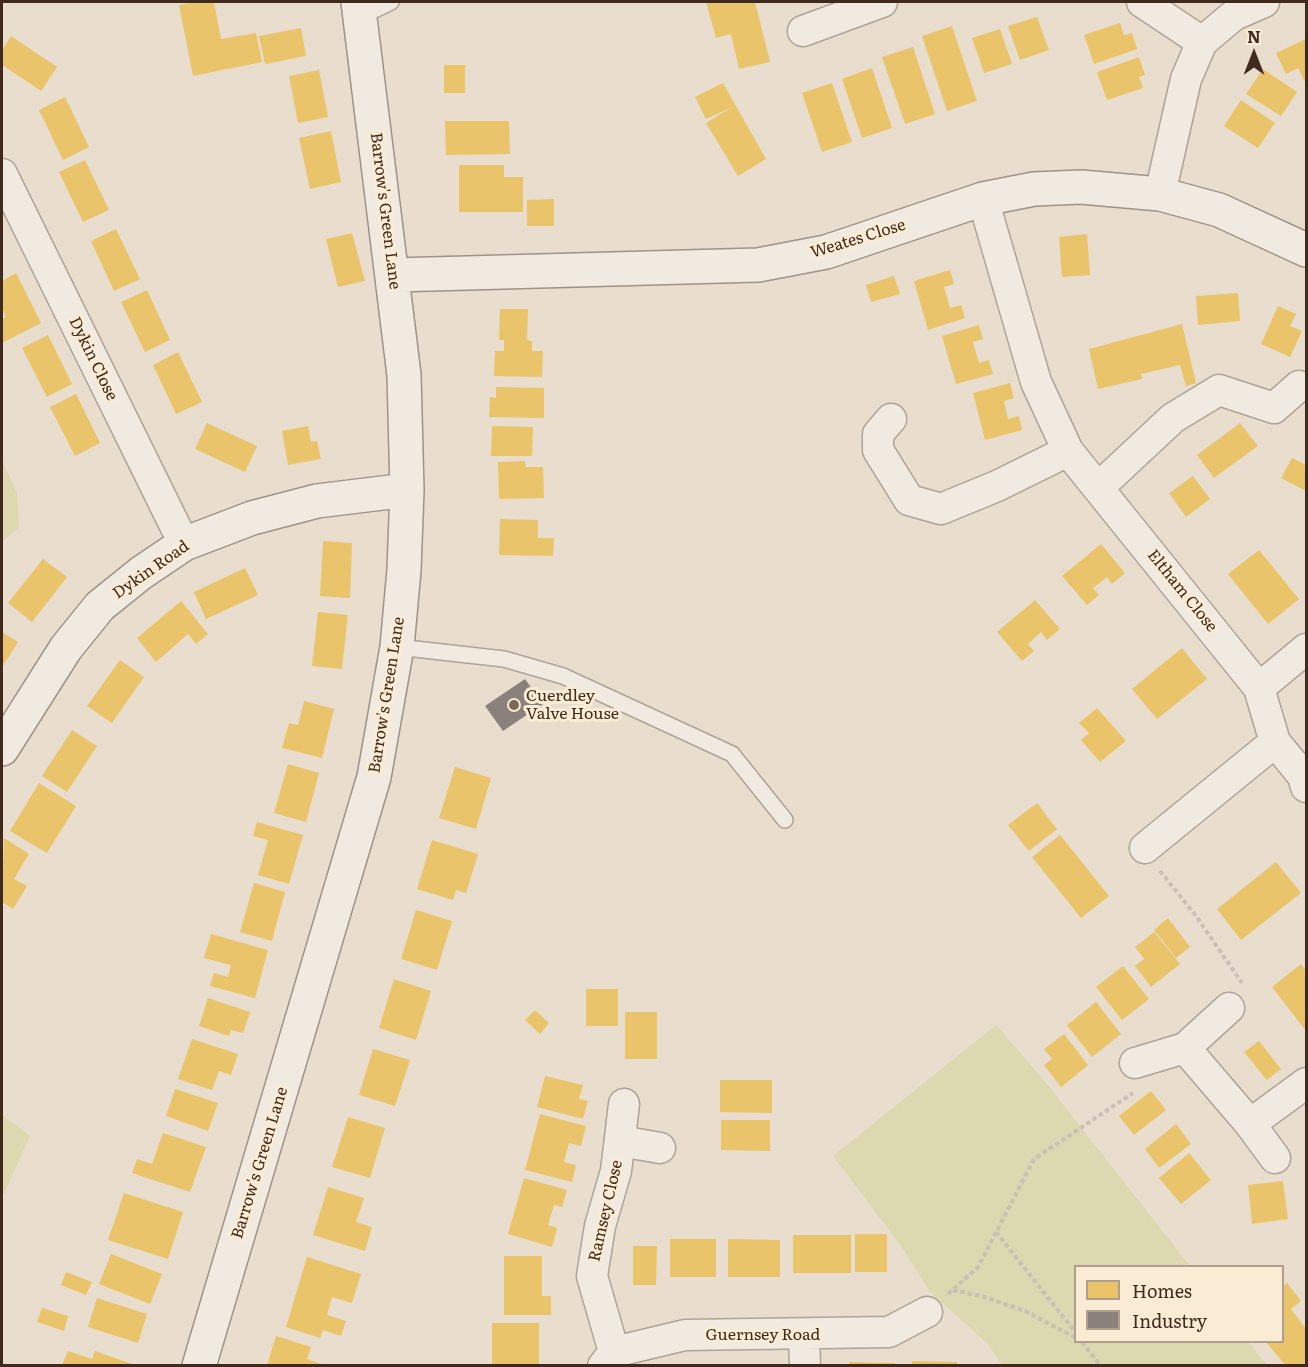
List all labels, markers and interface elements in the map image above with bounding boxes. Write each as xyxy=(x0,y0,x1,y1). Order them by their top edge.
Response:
north arrow xyxy=(1224,24,1284,84)
text: N xyxy=(1247,24,1261,48)
street label: Barrow's Green Lane xyxy=(366,132,404,290)
street label: Weates Close xyxy=(808,215,908,263)
street label: Dykin Close xyxy=(65,314,121,404)
street label: Dykin Road xyxy=(109,537,193,603)
street label: Eltham Close xyxy=(1143,546,1221,636)
street label: Barrow's Green Lane xyxy=(365,616,409,774)
place label: Cuerdley Valve House xyxy=(526,686,619,724)
marker: Cuerdley Valve House xyxy=(507,698,521,712)
street label: Barrow's Green Lane xyxy=(228,1085,292,1241)
street label: Ramsey Close xyxy=(585,1158,627,1264)
legend xyxy=(1074,1265,1284,1343)
text: Homes xyxy=(1132,1277,1192,1304)
text: Industry xyxy=(1132,1307,1207,1334)
street label: Guernsey Road xyxy=(706,1325,820,1345)

